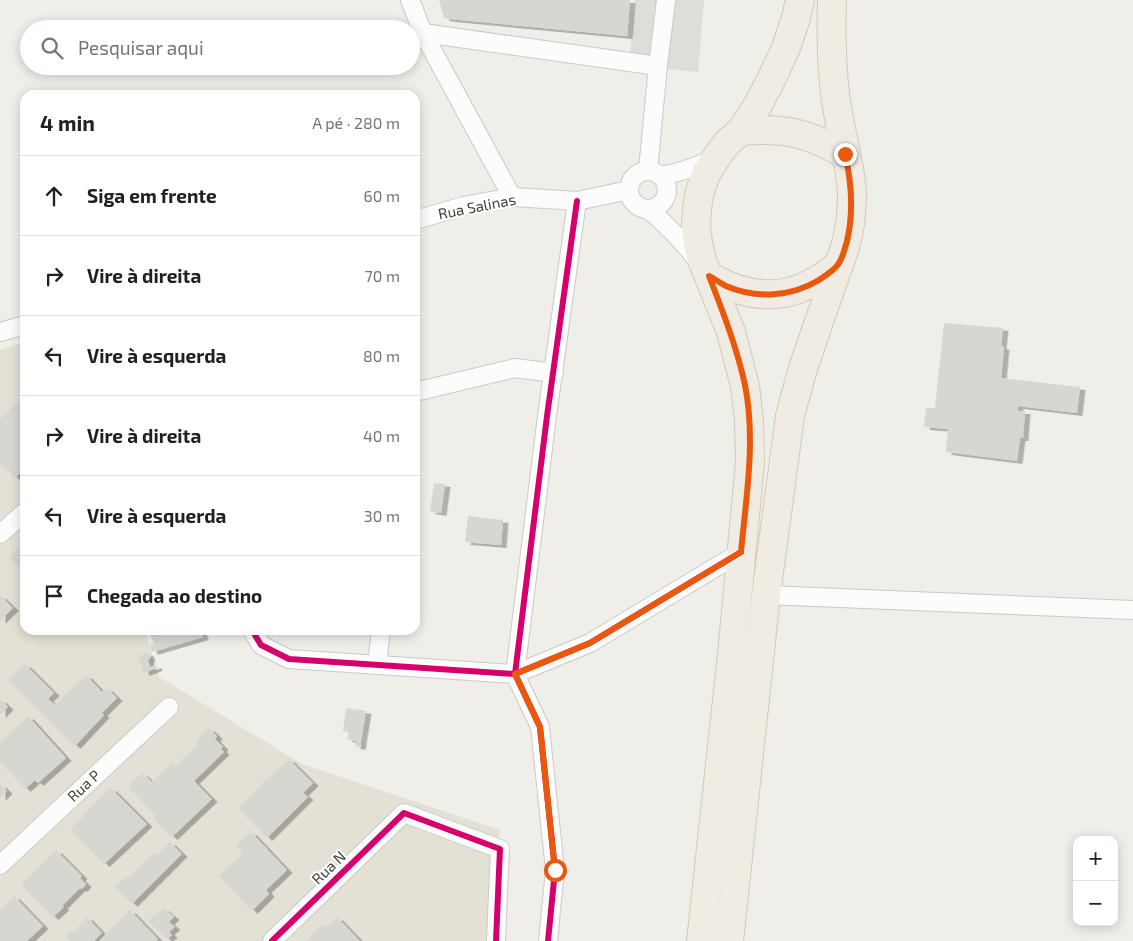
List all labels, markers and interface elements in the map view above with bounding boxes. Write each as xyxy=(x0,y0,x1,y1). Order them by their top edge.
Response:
search box xyxy=(20,20,420,75)
icon: search xyxy=(38,34,66,62)
text: Pesquisar aqui xyxy=(78,36,204,59)
text: 4 min xyxy=(40,110,95,135)
text: A pé · 280 m xyxy=(312,113,400,132)
route end xyxy=(834,143,857,166)
icon: ahead xyxy=(40,182,68,210)
text: Siga em frente xyxy=(87,184,217,207)
text: 60 m xyxy=(364,186,400,205)
street label: Rua Salinas xyxy=(436,190,517,222)
icon: right xyxy=(40,262,68,290)
text: Vire à direita xyxy=(87,264,201,287)
text: 70 m xyxy=(365,266,400,285)
icon: left xyxy=(40,342,68,370)
text: Vire à esquerda xyxy=(87,344,226,367)
text: 80 m xyxy=(363,346,400,365)
icon: right xyxy=(40,422,68,450)
text: Vire à direita xyxy=(87,424,201,447)
text: 40 m xyxy=(363,426,400,445)
icon: left xyxy=(40,502,68,530)
text: Vire à esquerda xyxy=(87,504,226,527)
text: 30 m xyxy=(364,506,400,525)
icon: arrive xyxy=(40,582,68,610)
text: Chegada ao destino xyxy=(87,584,262,607)
street label: Rua P xyxy=(63,766,104,805)
map controls xyxy=(1073,836,1118,926)
button: + xyxy=(1073,836,1118,881)
street label: Rua N xyxy=(308,847,349,888)
route start xyxy=(544,859,567,882)
button: − xyxy=(1073,881,1118,926)

